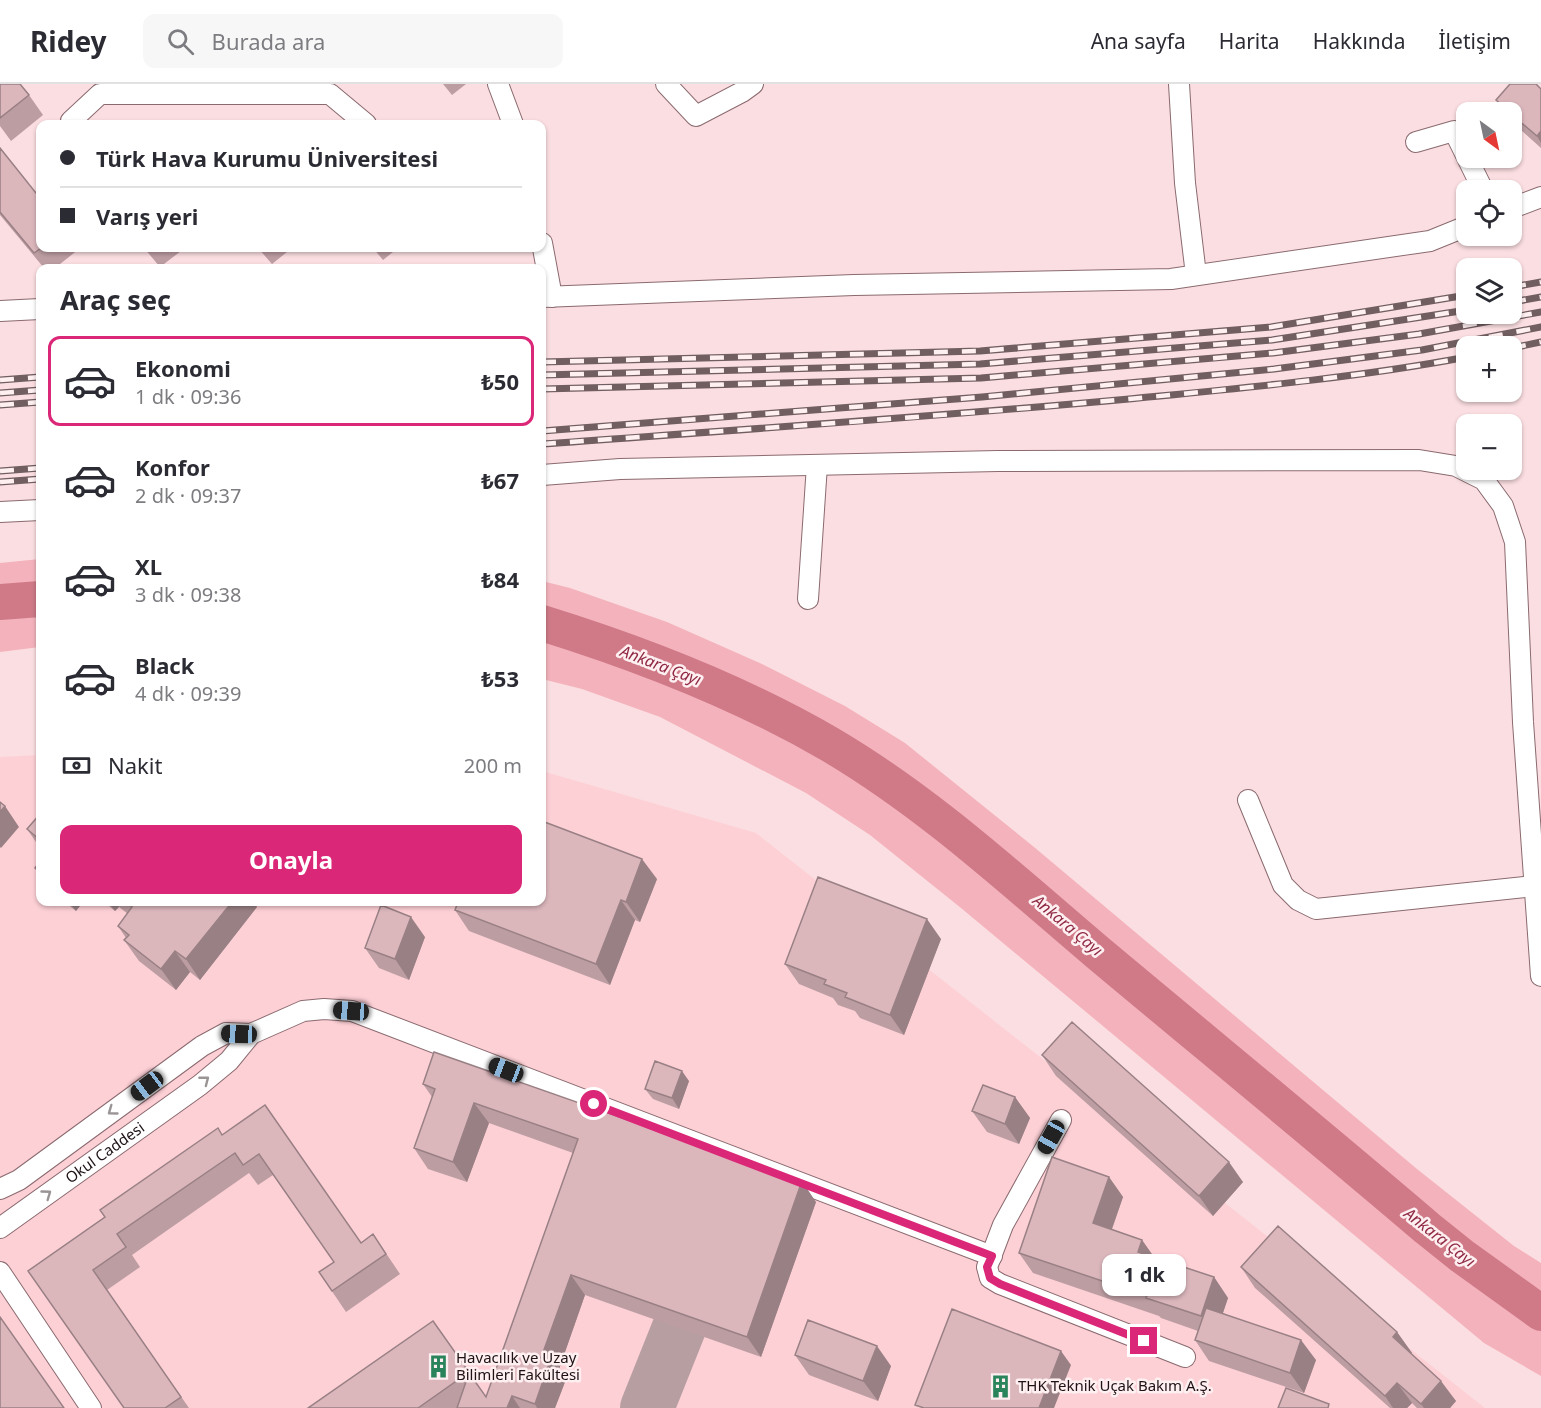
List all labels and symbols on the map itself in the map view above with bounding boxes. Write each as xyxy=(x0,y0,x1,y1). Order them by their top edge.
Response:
north arrow xyxy=(1456,102,1522,168)
water label: Ankara Çayı xyxy=(617,639,704,690)
water label: Ankara Çayı xyxy=(1028,889,1107,961)
car xyxy=(332,1001,370,1021)
car xyxy=(221,1024,257,1044)
car xyxy=(486,1055,526,1085)
car xyxy=(127,1068,167,1104)
one-way arrow xyxy=(199,1076,210,1087)
route start xyxy=(580,1090,607,1117)
one-way arrow xyxy=(108,1104,119,1115)
street label: Okul Caddesi xyxy=(61,1117,148,1187)
car xyxy=(1034,1117,1068,1157)
one-way arrow xyxy=(41,1190,52,1201)
water label: Ankara Çayı xyxy=(1399,1202,1480,1272)
callout: 1 dk xyxy=(1102,1254,1186,1296)
route end xyxy=(1130,1327,1157,1354)
place label: Havacılık ve Uzay Bilimleri Fakültesi xyxy=(456,1347,580,1384)
building icon: Havacılık ve Uzay Bilimleri Fakültesi xyxy=(425,1354,451,1380)
building icon: THK Teknik Uçak Bakım A.Ş. xyxy=(987,1373,1013,1399)
place label: THK Teknik Uçak Bakım A.Ş. xyxy=(1018,1375,1212,1395)

